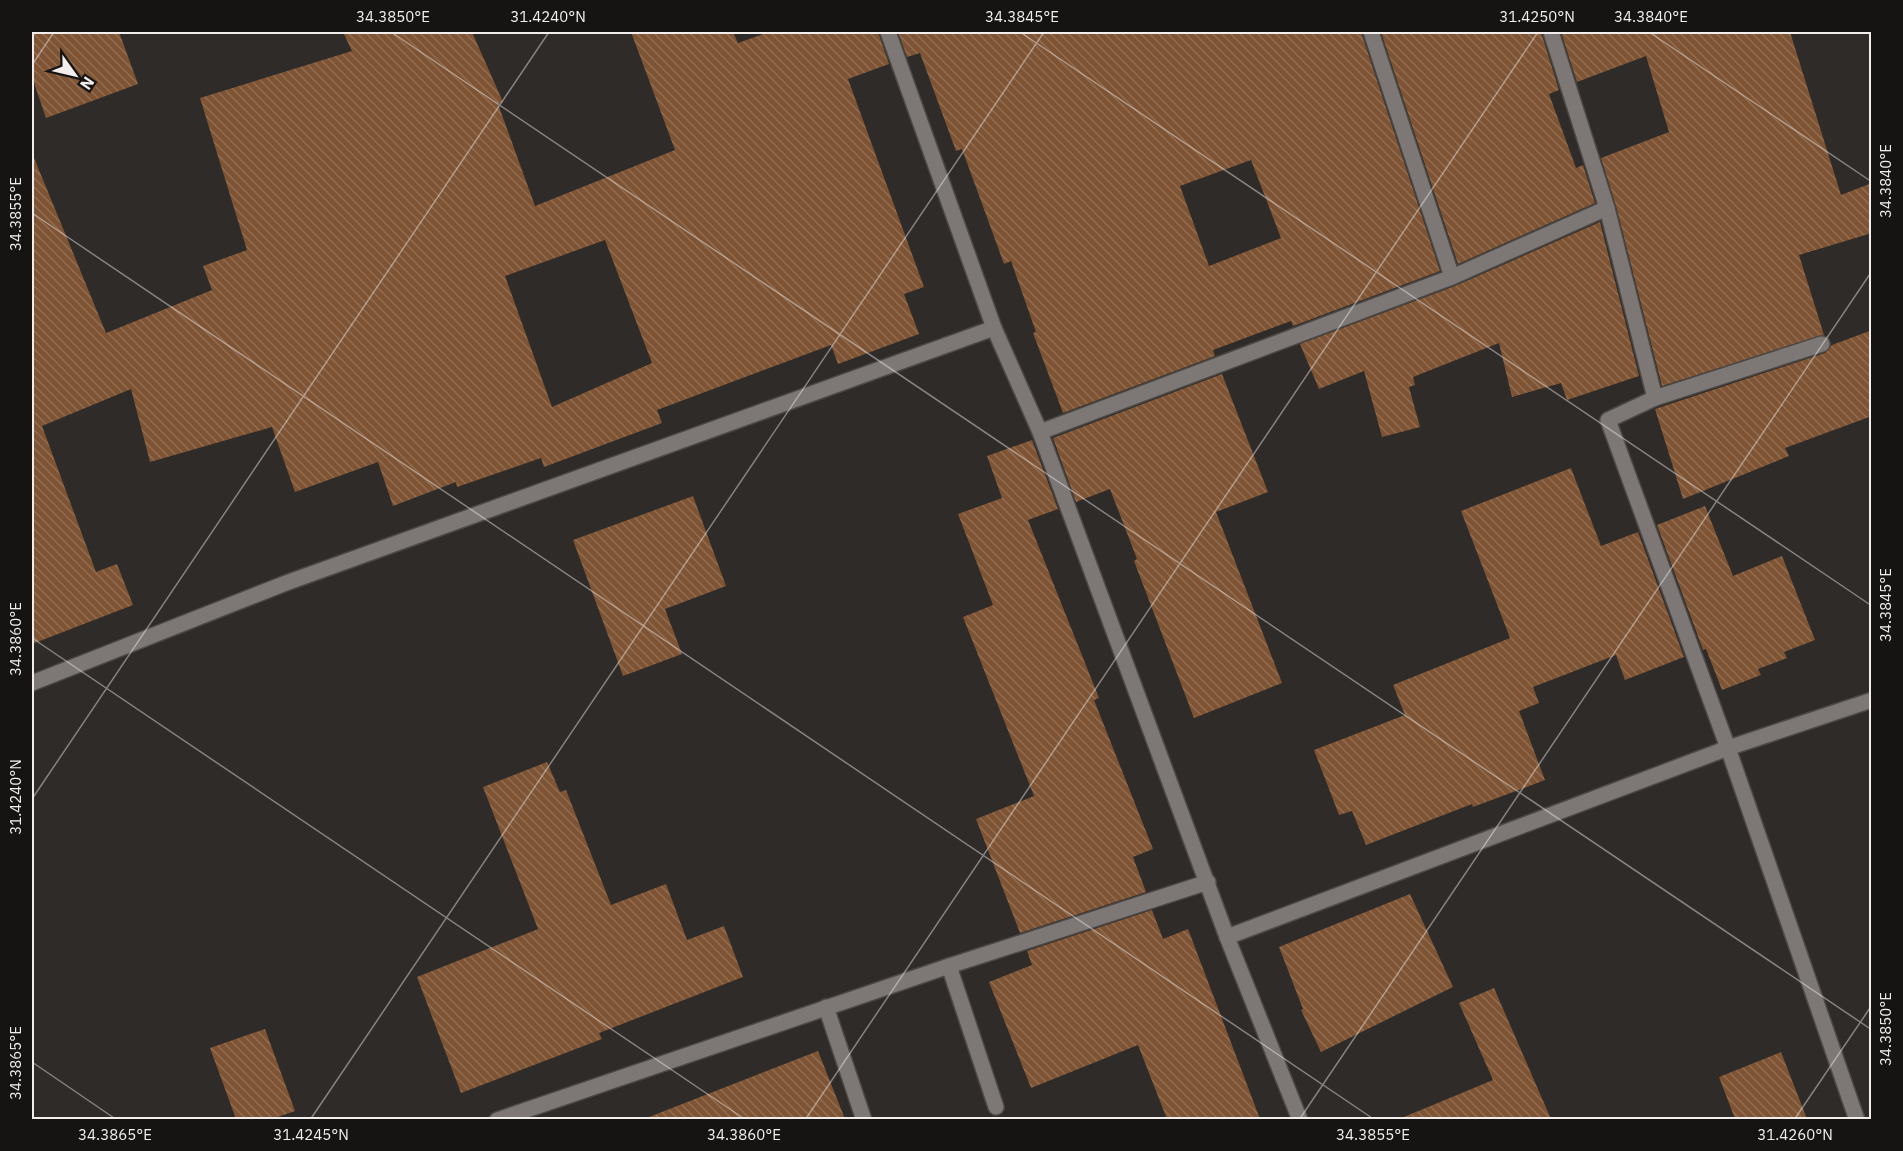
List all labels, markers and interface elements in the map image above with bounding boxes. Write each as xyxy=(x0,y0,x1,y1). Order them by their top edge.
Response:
text: 34.3850°E xyxy=(356,7,430,26)
text: 31.4240°N xyxy=(510,7,586,26)
text: 34.3845°E xyxy=(985,7,1059,26)
text: 31.4250°N xyxy=(1499,7,1575,26)
text: 34.3840°E xyxy=(1614,7,1688,26)
north arrow xyxy=(45,45,105,105)
text: N xyxy=(76,73,99,94)
text: 34.3840°E xyxy=(1876,144,1895,218)
text: 34.3855°E xyxy=(6,177,25,251)
text: 34.3845°E xyxy=(1876,568,1895,642)
text: 34.3860°E xyxy=(6,602,25,676)
text: 31.4240°N xyxy=(6,759,25,835)
text: 34.3850°E xyxy=(1876,992,1895,1066)
text: 34.3865°E xyxy=(6,1026,25,1100)
text: 34.3865°E xyxy=(78,1125,152,1144)
text: 31.4245°N xyxy=(273,1125,349,1144)
text: 34.3860°E xyxy=(707,1125,781,1144)
text: 34.3855°E xyxy=(1336,1125,1410,1144)
text: 31.4260°N xyxy=(1757,1125,1833,1144)

